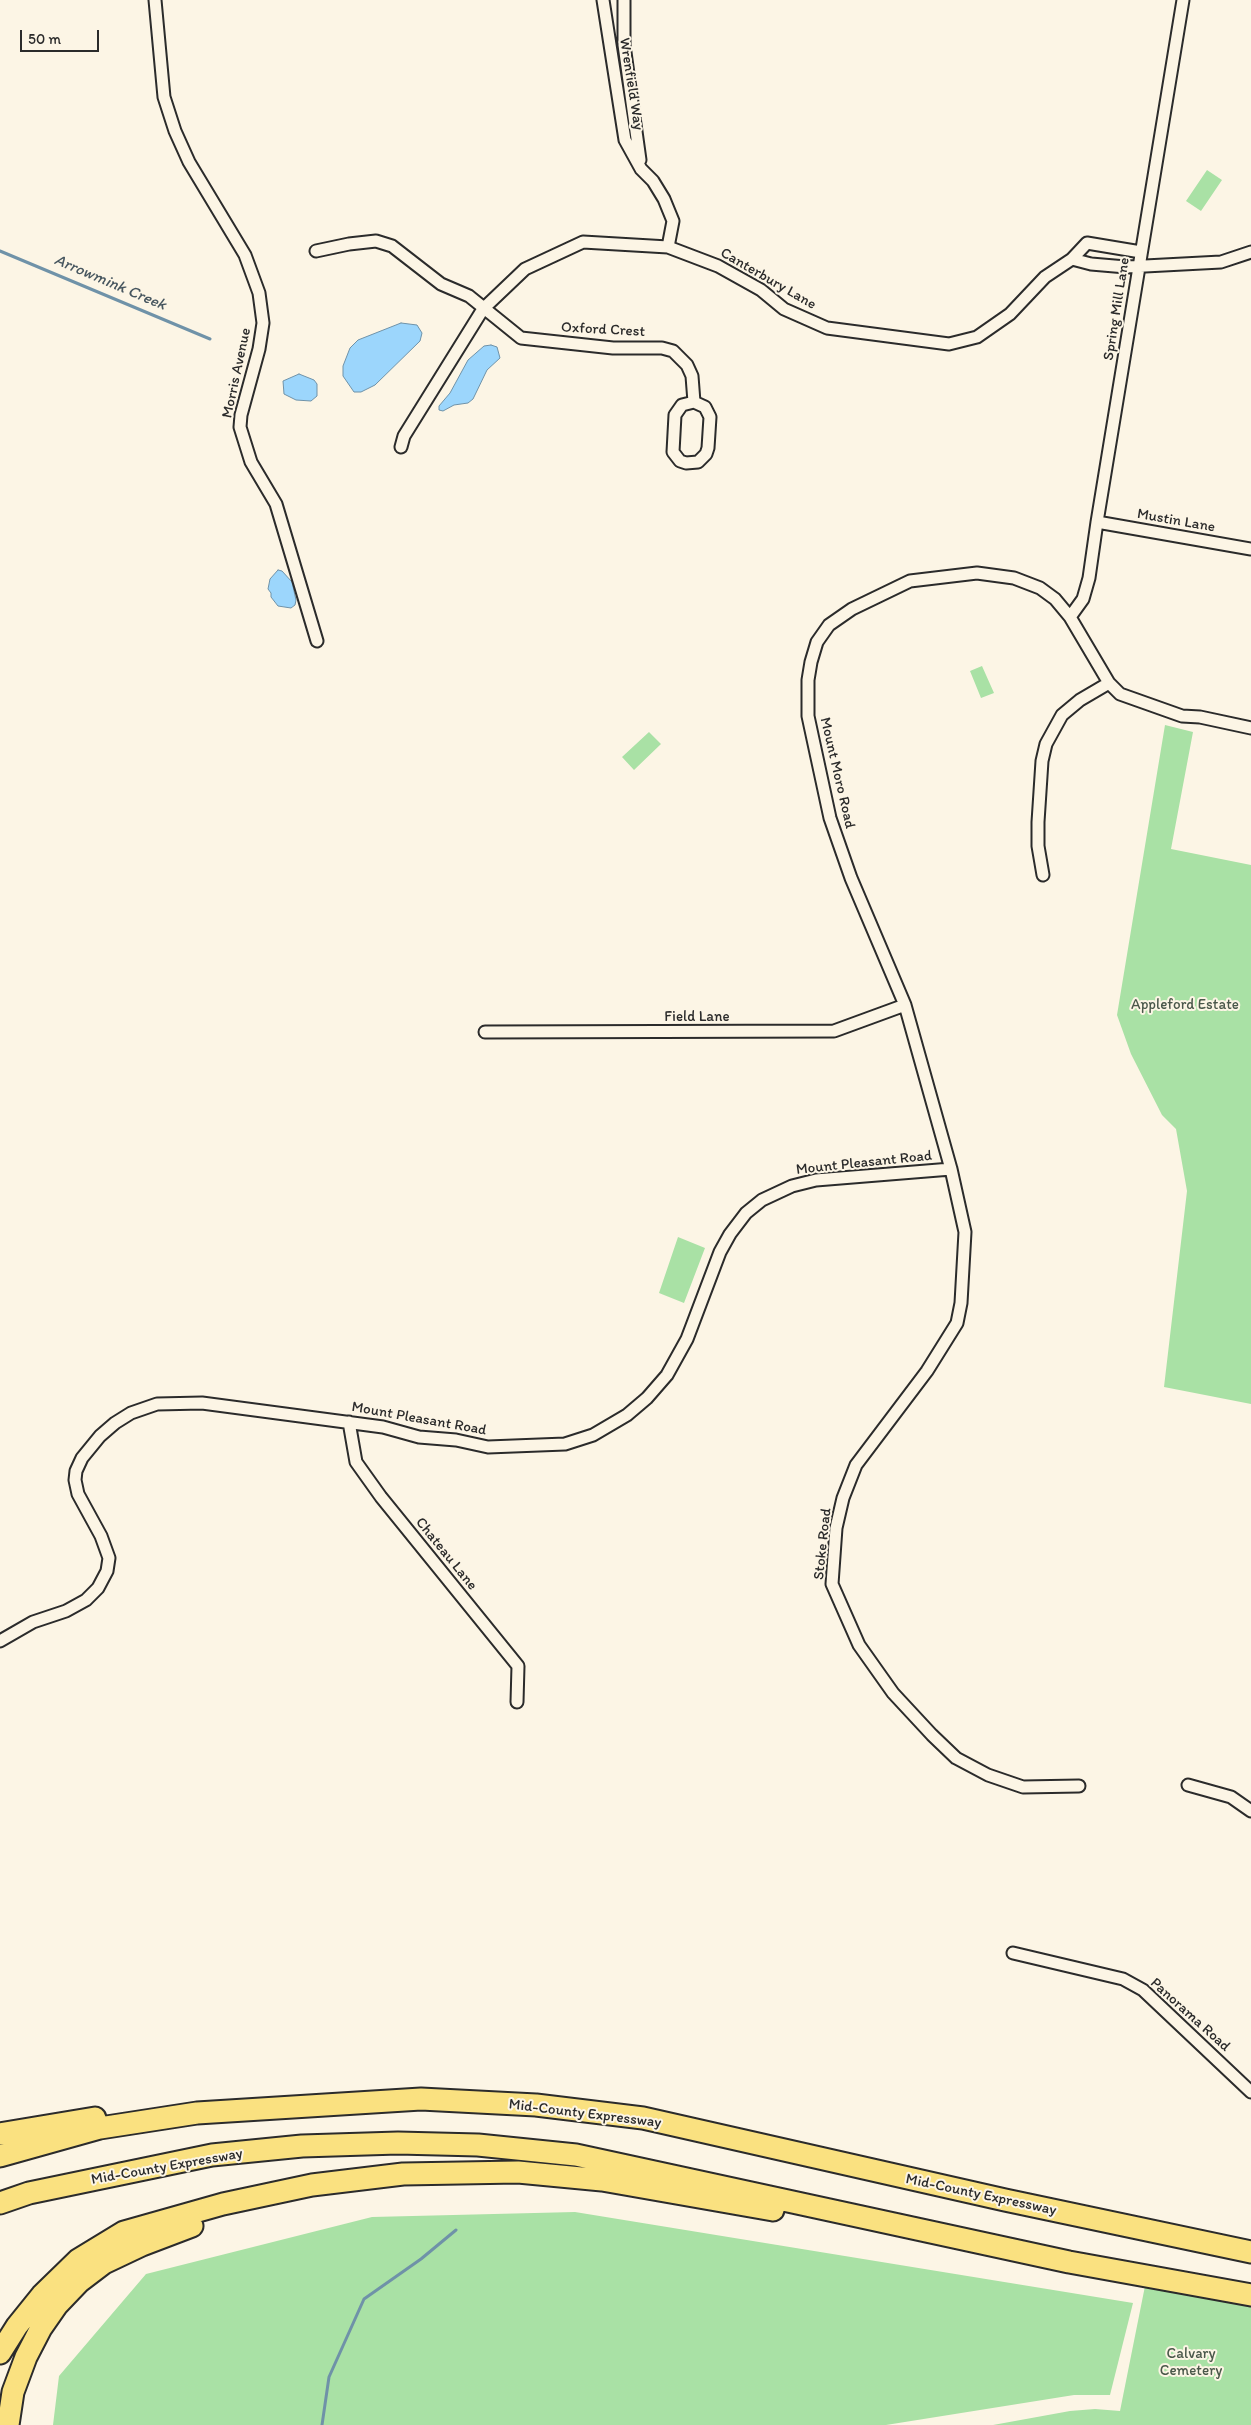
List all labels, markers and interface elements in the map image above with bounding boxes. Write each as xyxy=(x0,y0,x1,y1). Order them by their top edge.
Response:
scale bar xyxy=(22,20,101,52)
text: 50 m xyxy=(28,30,61,48)
street label: Wrenfield Way xyxy=(615,36,647,132)
street label: Canterbury Lane xyxy=(717,244,819,314)
water label: Arrowmink Creek xyxy=(51,251,169,315)
street label: Spring Mill Lane xyxy=(1100,256,1134,362)
street label: Oxford Crest xyxy=(561,319,645,341)
street label: Morris Avenue xyxy=(219,326,255,420)
street label: Mustin Lane xyxy=(1135,505,1217,537)
street label: Mount Moro Road xyxy=(815,716,859,830)
park label: Appleford Estate xyxy=(1131,996,1239,1014)
street label: Field Lane xyxy=(664,1008,730,1026)
street label: Mount Pleasant Road xyxy=(795,1147,933,1179)
street label: Mount Pleasant Road xyxy=(350,1398,488,1440)
street label: Stoke Road xyxy=(810,1507,836,1581)
street label: Chateau Lane xyxy=(411,1514,481,1594)
street label: Panorama Road xyxy=(1146,1974,1234,2056)
street label: Mid-County Expressway xyxy=(508,2096,662,2132)
street label: Mid-County Expressway xyxy=(90,2145,244,2189)
street label: Mid-County Expressway xyxy=(904,2170,1058,2220)
park label: Calvary Cemetery xyxy=(1160,2345,1222,2380)

